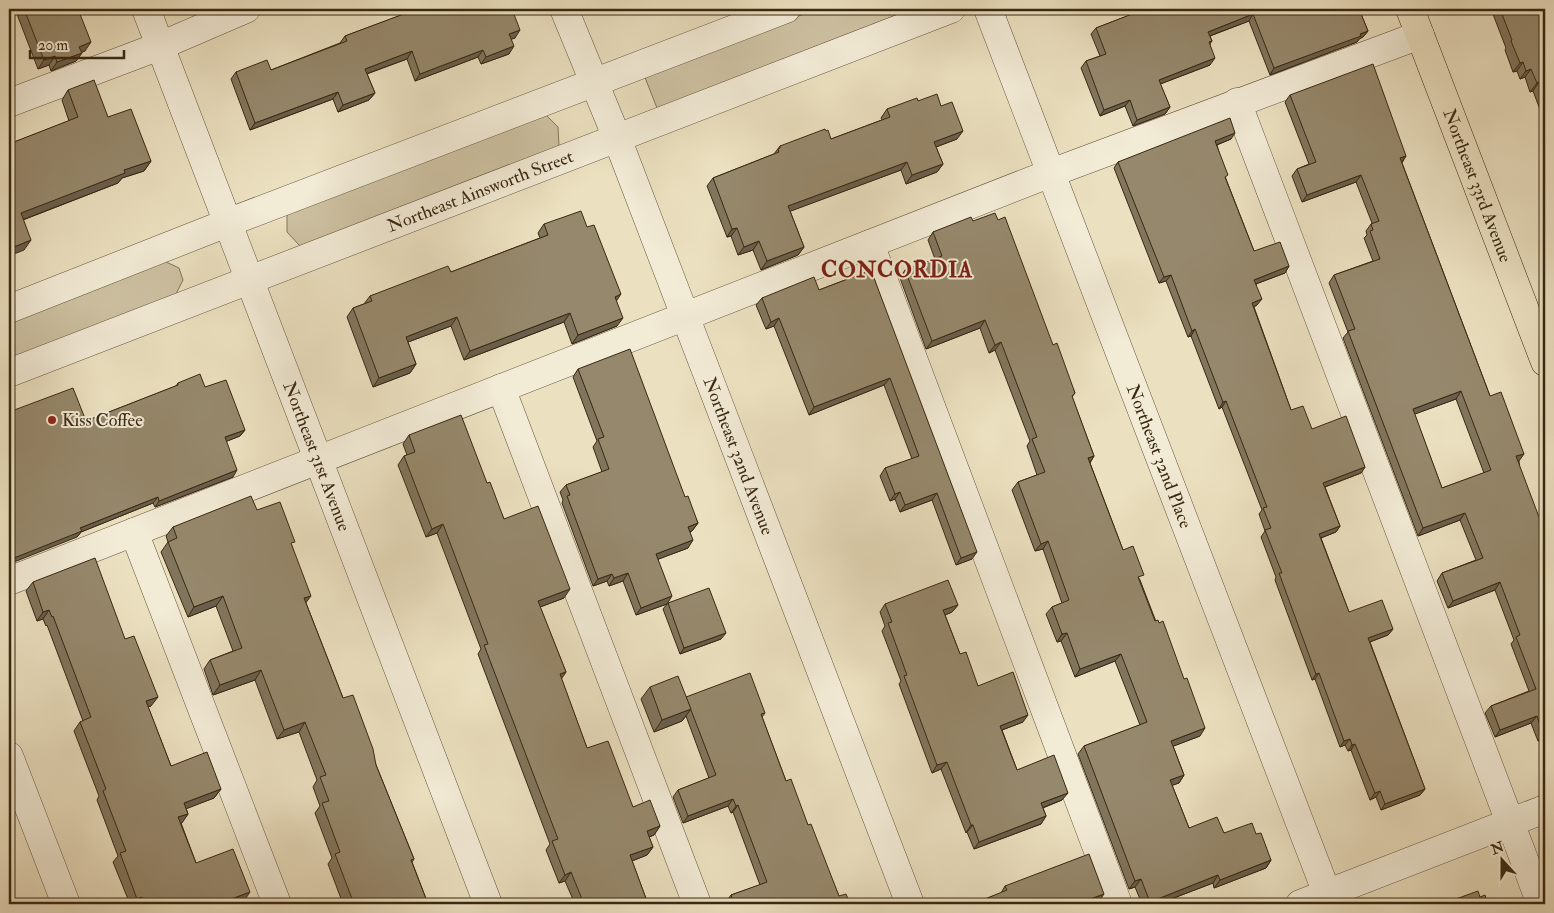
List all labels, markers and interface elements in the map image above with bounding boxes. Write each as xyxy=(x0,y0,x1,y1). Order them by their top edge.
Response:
scale bar xyxy=(30,28,124,60)
text: 20 m xyxy=(38,36,68,55)
street label: Northeast 33rd Avenue xyxy=(1437,106,1517,266)
street label: Northeast Ainsworth Street xyxy=(384,145,577,238)
district label: CONCORDIA xyxy=(821,256,973,284)
street label: Northeast 32nd Avenue xyxy=(698,374,779,539)
street label: Northeast 31st Avenue xyxy=(277,378,356,535)
street label: Northeast 32nd Place xyxy=(1121,381,1197,532)
place label: Kiss Coffee xyxy=(62,409,143,432)
marker: Kiss Coffee xyxy=(46,414,58,426)
north arrow xyxy=(1476,836,1526,886)
text: N xyxy=(1488,838,1507,859)

